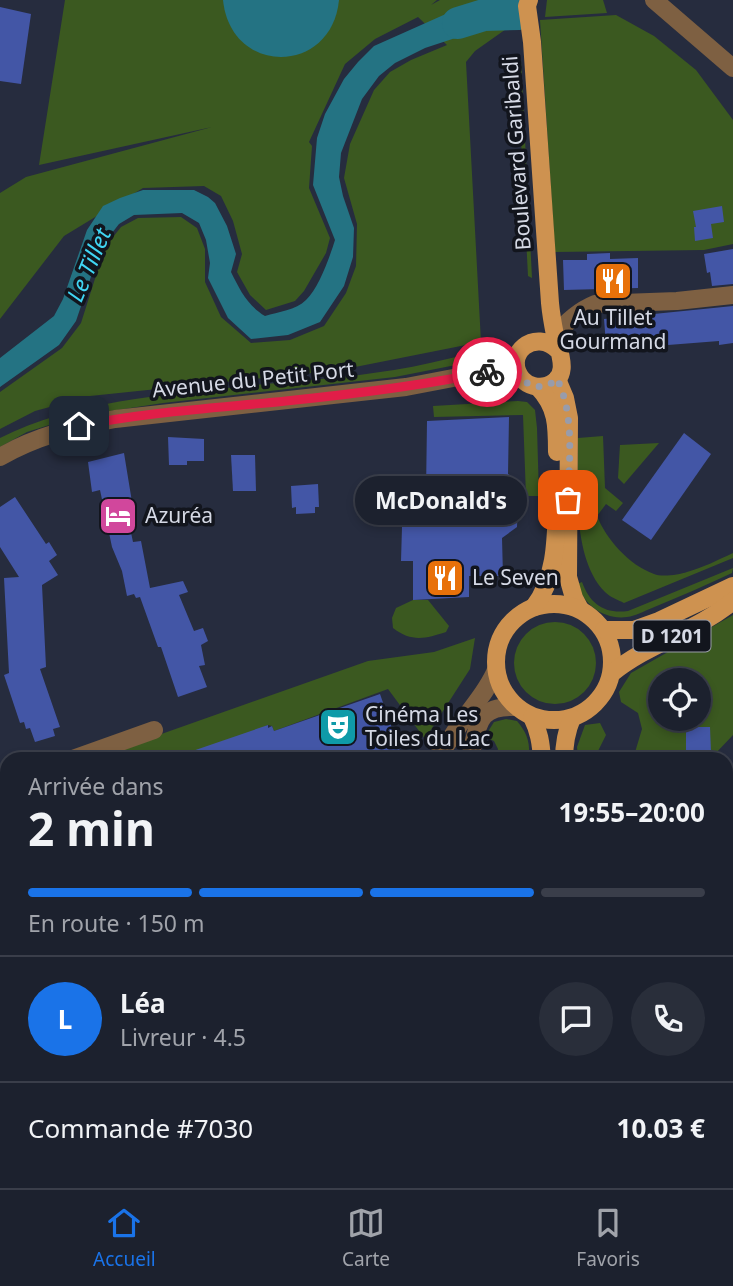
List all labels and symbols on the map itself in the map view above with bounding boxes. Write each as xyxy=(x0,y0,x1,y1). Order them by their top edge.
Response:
street label: Boulevard Garibaldi xyxy=(495,55,537,251)
water label: Le Tillet xyxy=(58,222,118,306)
restaurant icon: Au Tillet Gourmand xyxy=(592,260,634,302)
place label: Au Tillet Gourmand xyxy=(560,303,666,355)
courier xyxy=(452,337,522,407)
street label: Avenue du Petit Port xyxy=(151,354,356,404)
pin xyxy=(49,396,109,456)
pin xyxy=(538,470,598,530)
callout: McDonald's xyxy=(354,476,526,524)
hotel icon: Azuréa xyxy=(97,495,139,537)
place label: Azuréa xyxy=(145,501,213,529)
restaurant icon: Le Seven xyxy=(424,557,466,599)
place label: Le Seven xyxy=(472,563,559,591)
road number: D 1201 xyxy=(634,621,710,652)
place label: Cinéma Les Toiles du Lac xyxy=(365,700,490,752)
theatre icon: Cinéma Les Toiles du Lac xyxy=(317,706,359,748)

